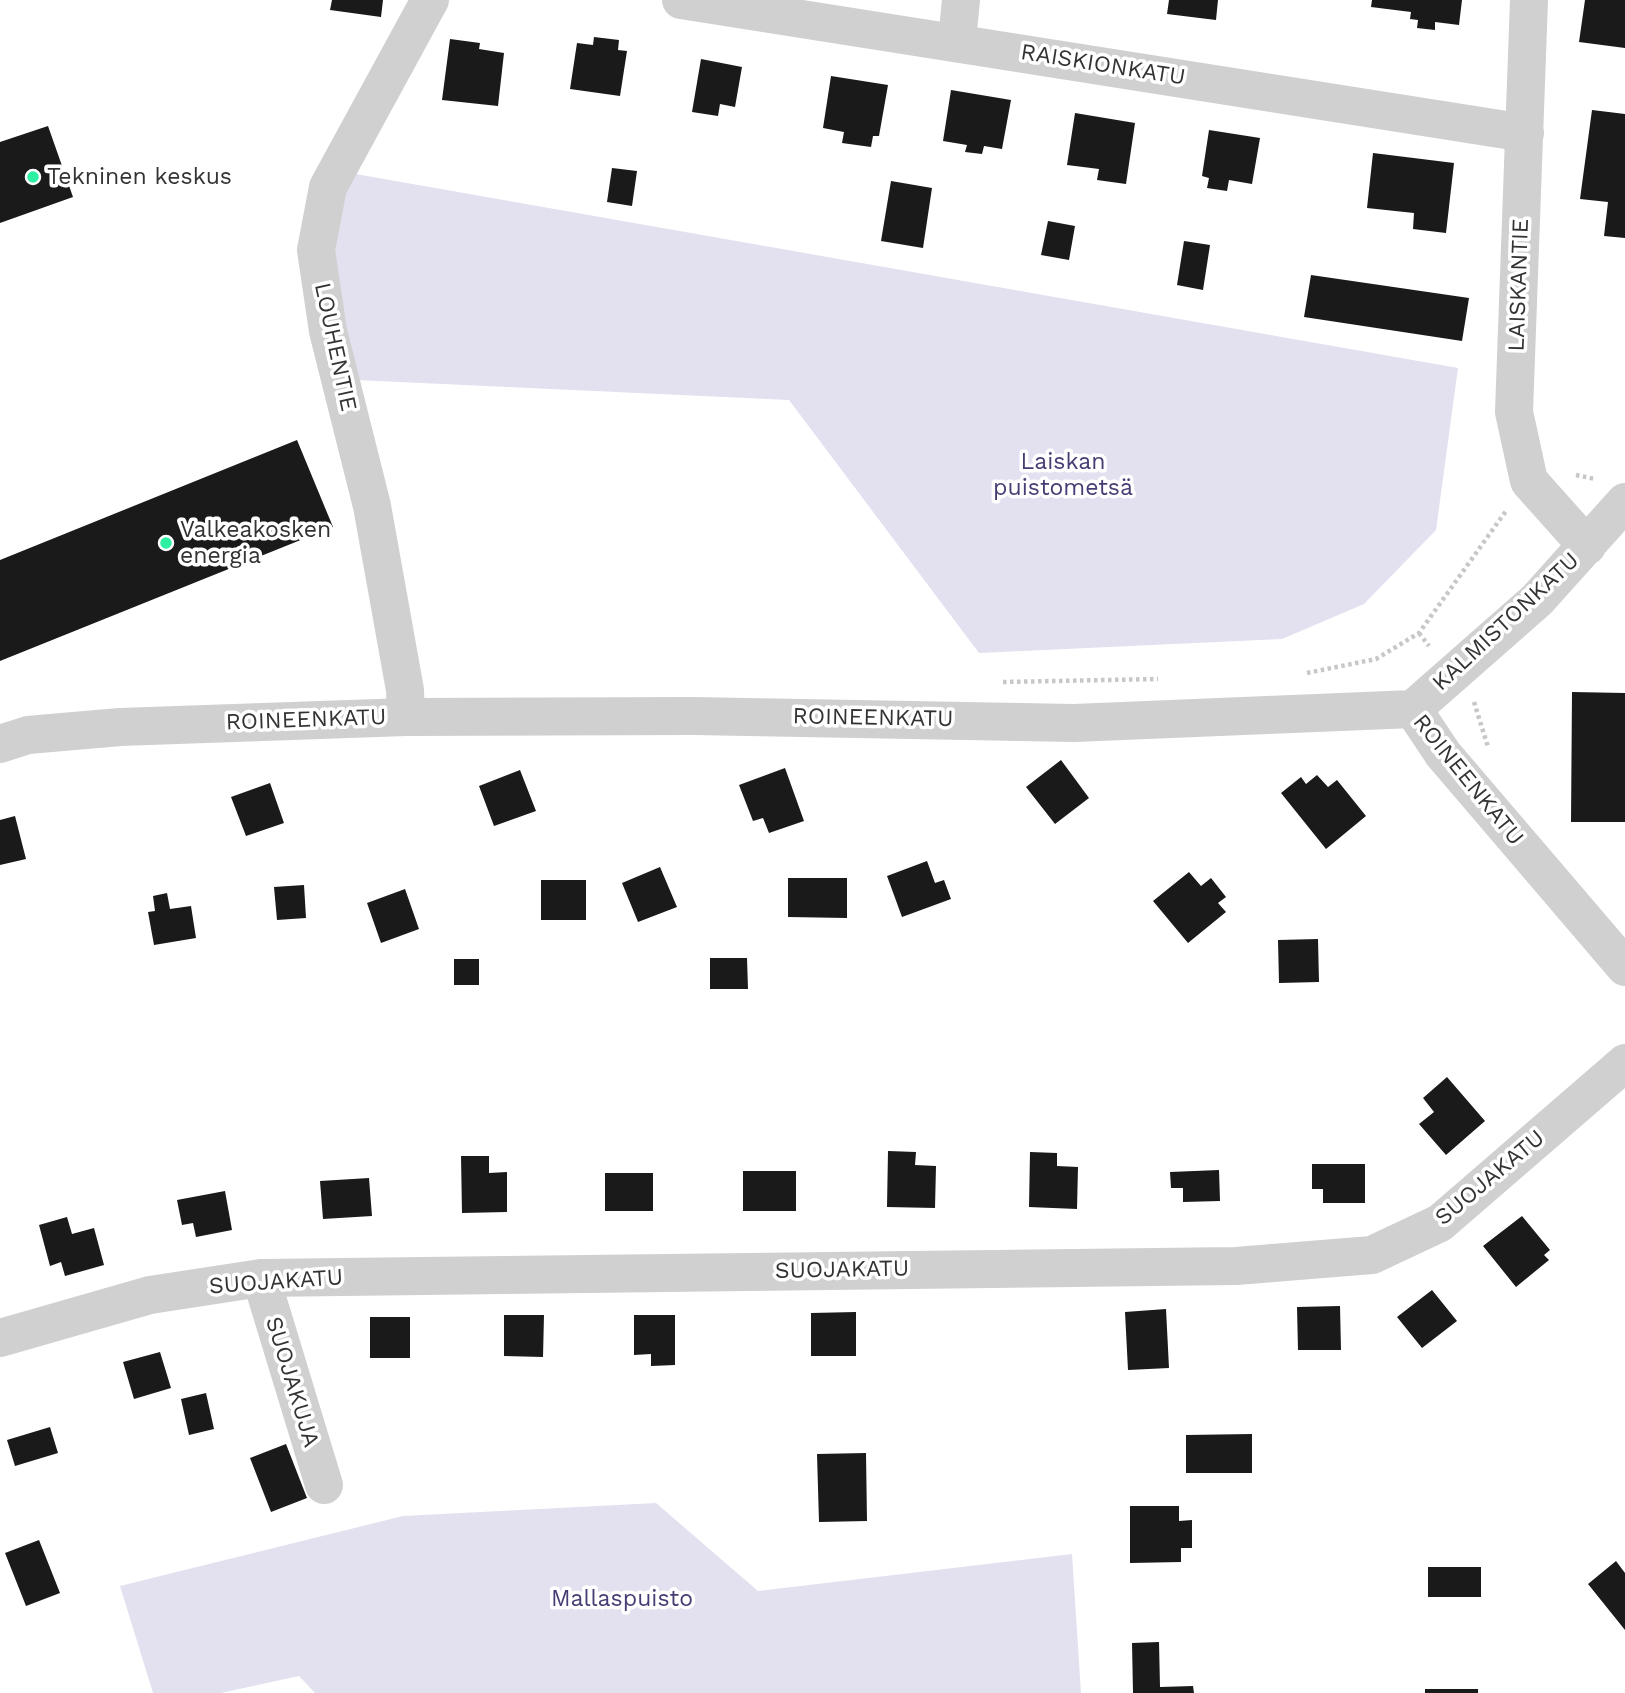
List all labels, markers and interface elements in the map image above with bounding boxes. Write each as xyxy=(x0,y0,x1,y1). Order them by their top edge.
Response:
street label: RAISKIONKATU xyxy=(1019,38,1187,92)
place label: Tekninen keskus xyxy=(47,163,232,191)
marker: Tekninen keskus xyxy=(25,169,41,185)
street label: LAISKANTIE xyxy=(1503,218,1535,352)
street label: LOUHENTIE xyxy=(308,280,362,414)
park label: Laiskan puistometsä xyxy=(993,448,1133,502)
place label: Valkeakosken energia xyxy=(180,516,331,570)
marker: Valkeakosken energia xyxy=(158,535,174,551)
street label: KALMISTONKATU xyxy=(1427,547,1585,697)
street label: ROINEENKATU xyxy=(225,703,387,737)
street label: ROINEENKATU xyxy=(792,703,954,733)
street label: ROINEENKATU xyxy=(1407,709,1529,851)
street label: SUOJAKATU xyxy=(1430,1124,1550,1232)
street label: SUOJAKATU xyxy=(775,1255,909,1285)
street label: SUOJAKATU xyxy=(208,1264,344,1300)
street label: SUOJAKUJA xyxy=(259,1313,325,1451)
park label: Mallaspuisto xyxy=(551,1585,693,1613)

